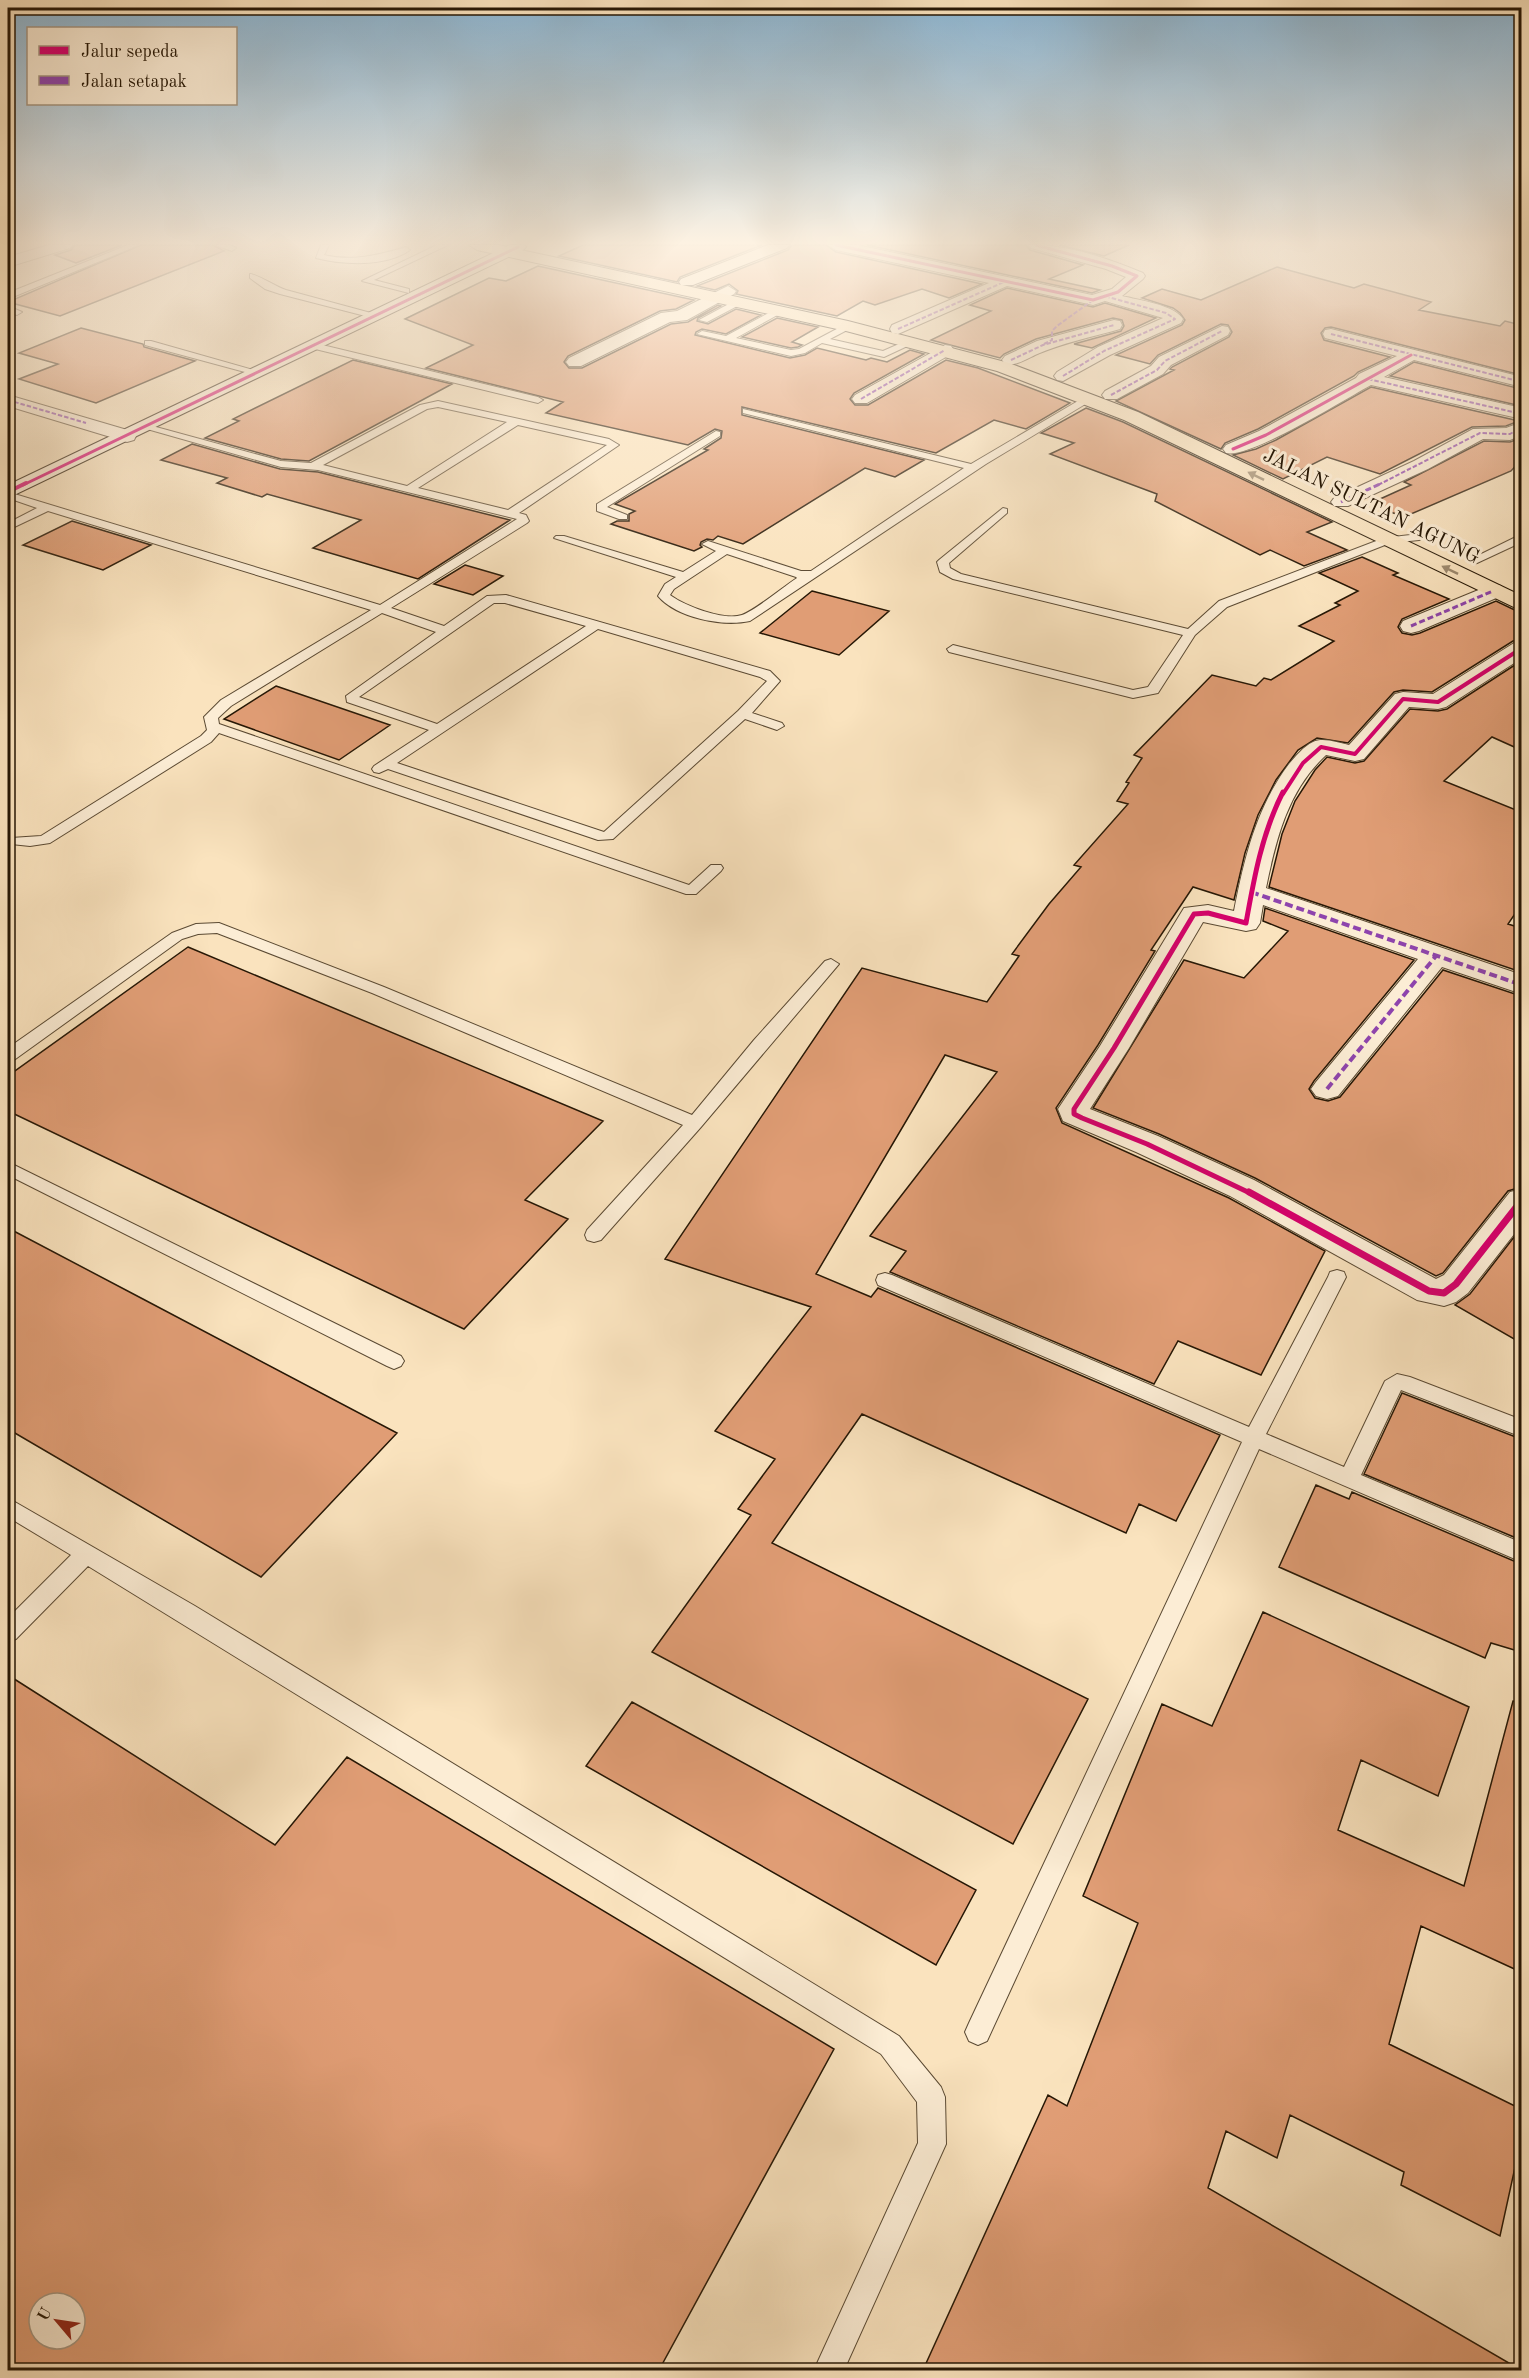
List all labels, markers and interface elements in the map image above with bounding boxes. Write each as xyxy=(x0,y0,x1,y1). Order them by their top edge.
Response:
legend xyxy=(27,27,237,105)
text: Jalur sepeda xyxy=(81,43,179,61)
text: Jalan setapak xyxy=(81,73,187,91)
street label: JALAN SULTAN AGUNG xyxy=(1259,446,1483,568)
one-way arrow xyxy=(1247,471,1264,480)
one-way arrow xyxy=(1441,565,1459,575)
north arrow xyxy=(27,2291,87,2351)
text: U xyxy=(36,2305,56,2324)

